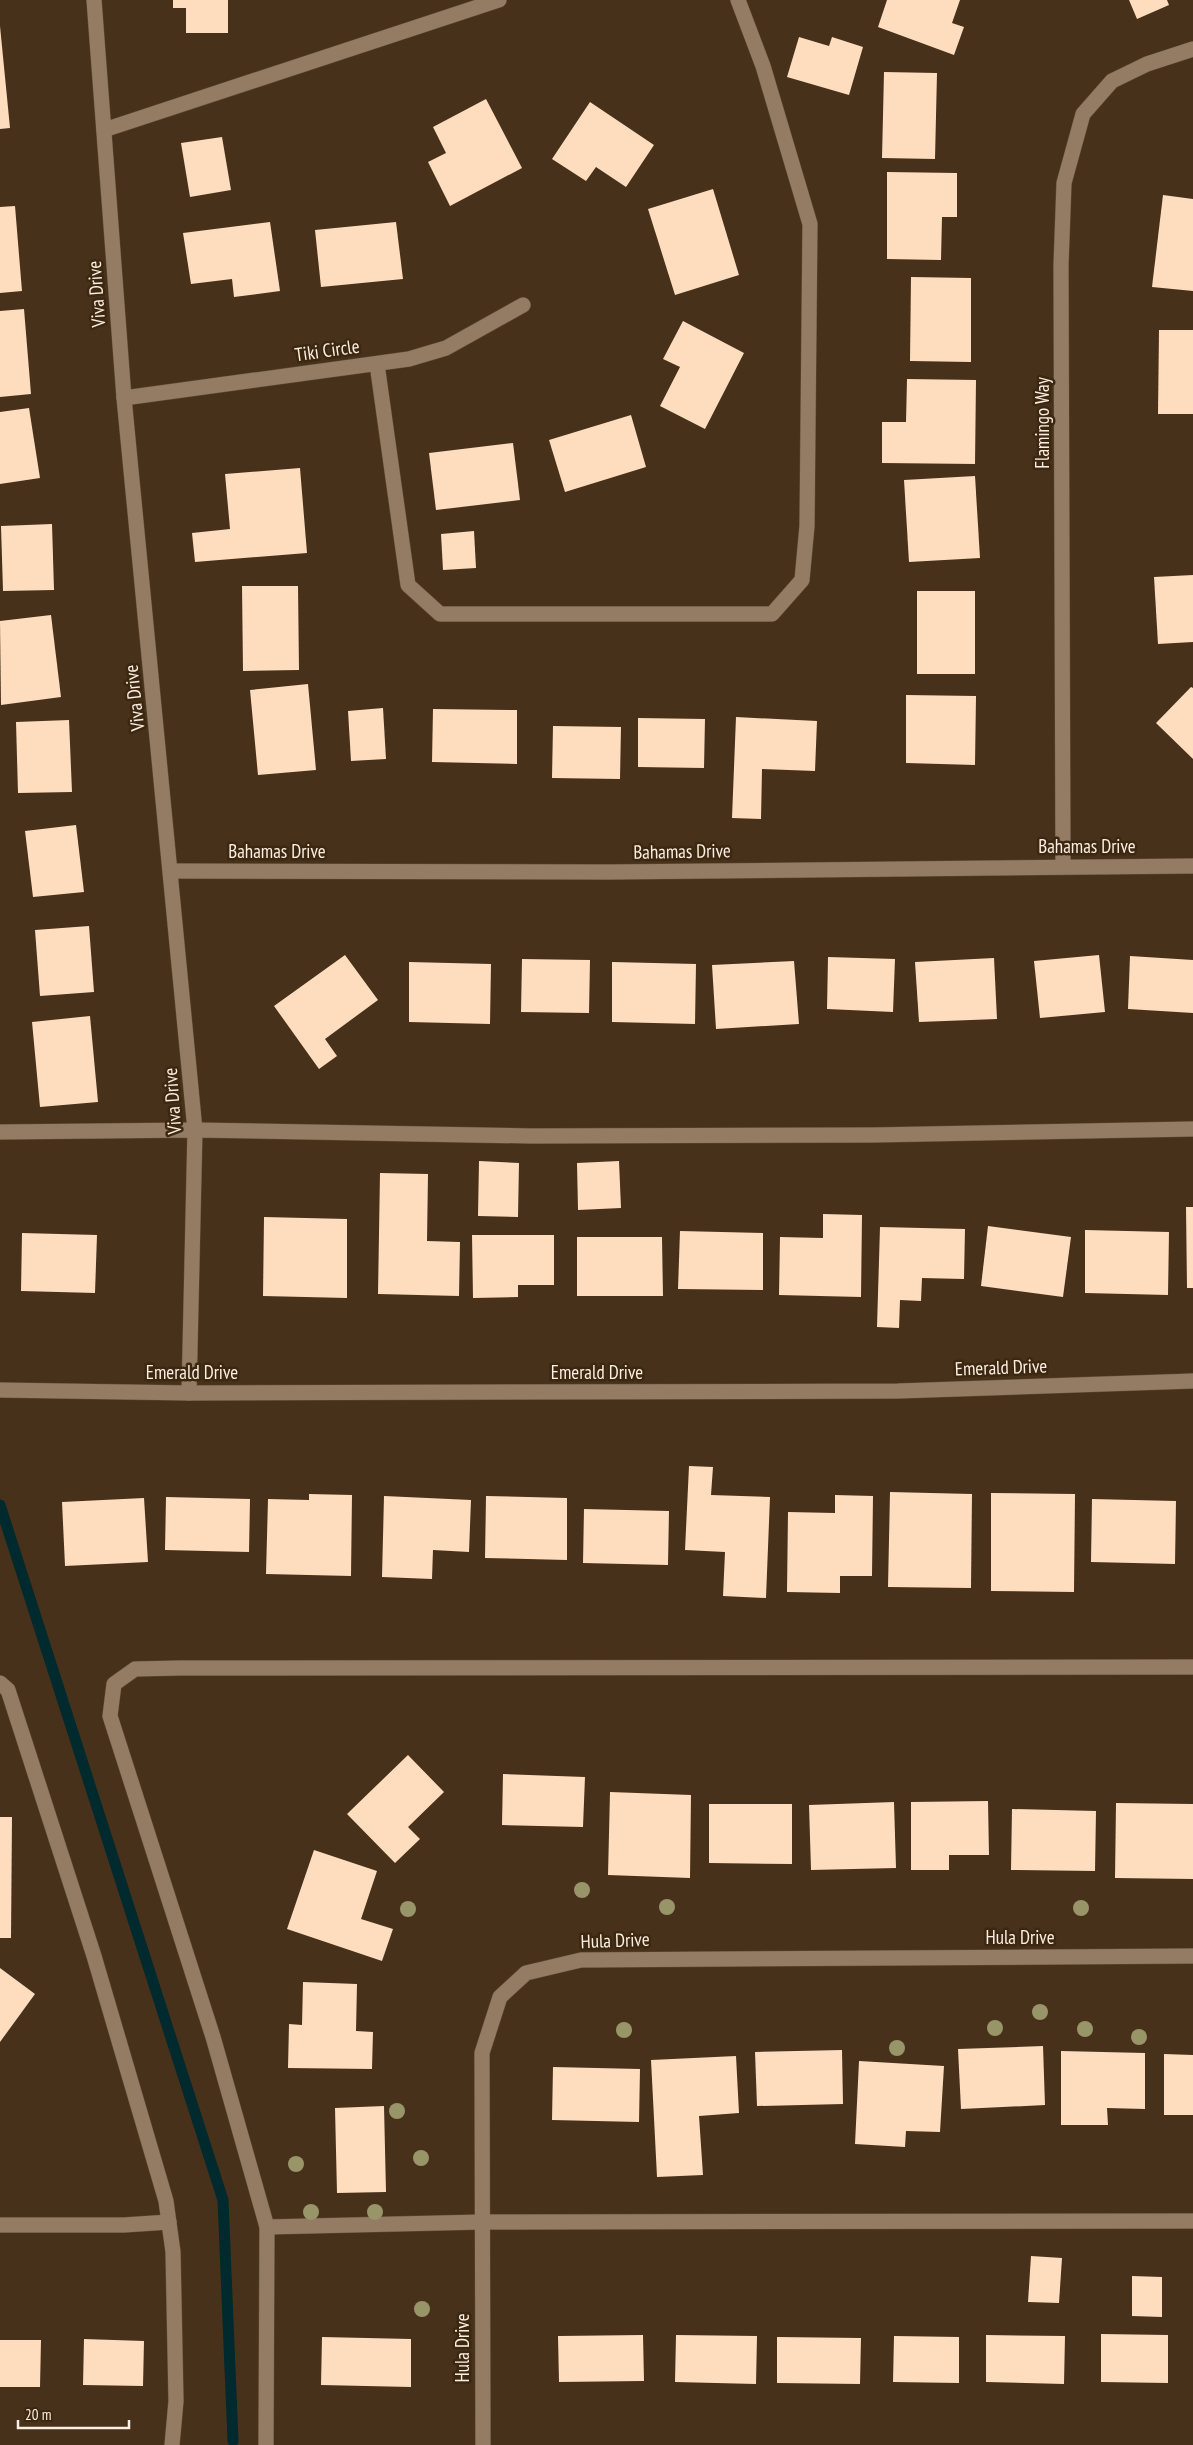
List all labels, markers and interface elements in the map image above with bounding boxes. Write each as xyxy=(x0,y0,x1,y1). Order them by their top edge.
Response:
street label: Viva Drive xyxy=(82,260,110,329)
street label: Tiki Circle xyxy=(293,334,361,366)
street label: Flamingo Way xyxy=(1030,376,1054,469)
street label: Viva Drive xyxy=(119,664,150,733)
street label: Bahamas Drive xyxy=(1038,834,1136,858)
street label: Bahamas Drive xyxy=(633,838,731,864)
street label: Bahamas Drive xyxy=(228,839,326,863)
street label: Viva Drive xyxy=(158,1067,186,1136)
street label: Emerald Drive xyxy=(954,1353,1048,1381)
street label: Emerald Drive xyxy=(146,1360,238,1384)
street label: Emerald Drive xyxy=(551,1360,643,1384)
street label: Hula Drive xyxy=(985,1925,1055,1949)
street label: Hula Drive xyxy=(580,1927,650,1953)
street label: Hula Drive xyxy=(450,2313,474,2383)
scale bar xyxy=(18,2398,129,2430)
text: 20 m xyxy=(25,2405,51,2424)

